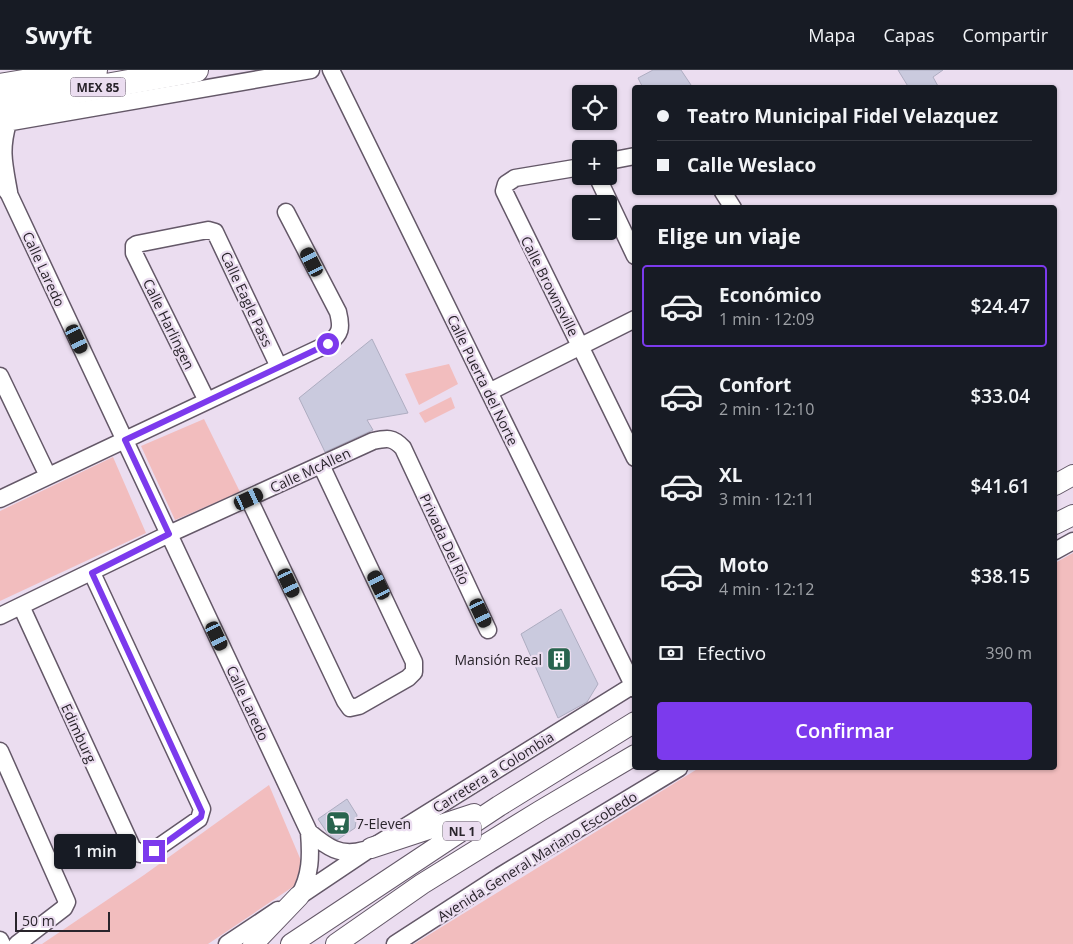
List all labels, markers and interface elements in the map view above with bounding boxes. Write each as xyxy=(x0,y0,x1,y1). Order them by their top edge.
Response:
text: Swyft xyxy=(25,18,92,51)
text: Mapa xyxy=(808,23,856,47)
text: Capas xyxy=(884,23,934,47)
text: Compartir xyxy=(962,23,1048,47)
road number: MEX 85 xyxy=(70,78,126,96)
map controls xyxy=(572,85,617,240)
button: locate xyxy=(572,85,617,130)
text: Teatro Municipal Fidel Velazquez xyxy=(687,103,998,129)
button: + xyxy=(572,140,617,185)
text: Calle Weslaco xyxy=(687,152,816,178)
button: − xyxy=(572,195,617,240)
text: Elige un viaje xyxy=(657,220,801,250)
street label: Calle Laredo xyxy=(18,228,70,310)
street label: Calle Brownsville xyxy=(517,233,583,339)
car xyxy=(298,245,325,279)
street label: Calle Eagle Pass xyxy=(217,248,277,350)
street label: Calle Harlingen xyxy=(139,275,199,373)
text: Económico xyxy=(719,282,821,308)
icon: car xyxy=(659,284,704,329)
text: $24.47 xyxy=(970,293,1030,319)
text: 1 min · 12:09 xyxy=(719,308,814,330)
street label: Calle Puerta del Norte xyxy=(443,311,523,449)
car xyxy=(63,322,90,356)
route start xyxy=(317,333,339,355)
text: Confort xyxy=(719,372,791,398)
icon: car xyxy=(659,374,704,419)
text: $33.04 xyxy=(970,383,1030,409)
text: 2 min · 12:10 xyxy=(719,398,814,420)
street label: Calle McAllen xyxy=(267,443,353,497)
text: XL xyxy=(719,462,742,488)
icon: car xyxy=(659,464,704,509)
text: $41.61 xyxy=(970,473,1030,499)
car xyxy=(232,486,265,512)
text: 3 min · 12:11 xyxy=(719,488,814,510)
street label: Privada Del Río xyxy=(416,490,474,588)
text: Moto xyxy=(719,552,769,578)
icon: car xyxy=(659,554,704,599)
text: $38.15 xyxy=(970,563,1030,589)
car xyxy=(275,566,302,600)
car xyxy=(365,568,392,602)
text: 4 min · 12:12 xyxy=(719,578,814,600)
car xyxy=(467,596,494,630)
car xyxy=(203,619,230,653)
icon: cash xyxy=(657,639,685,667)
text: Efectivo xyxy=(697,640,766,666)
text: 390 m xyxy=(986,642,1032,664)
building icon: Mansión Real xyxy=(546,646,572,672)
place label: Mansión Real xyxy=(454,650,542,669)
street label: Calle Laredo xyxy=(222,662,274,744)
street label: Edimburg xyxy=(57,700,101,766)
button: Confirmar xyxy=(657,702,1032,760)
street label: Carretera a Colombia xyxy=(429,727,557,817)
street label: Avenida General Mariano Escobedo xyxy=(434,786,640,926)
supermarket icon: 7-Eleven xyxy=(325,810,351,836)
place label: 7-Eleven xyxy=(356,814,411,833)
road number: NL 1 xyxy=(443,821,481,840)
callout: 1 min xyxy=(54,834,136,868)
text: 1 min xyxy=(73,840,117,862)
route end xyxy=(143,840,165,862)
scale bar xyxy=(15,909,110,932)
text: 50 m xyxy=(22,911,55,930)

